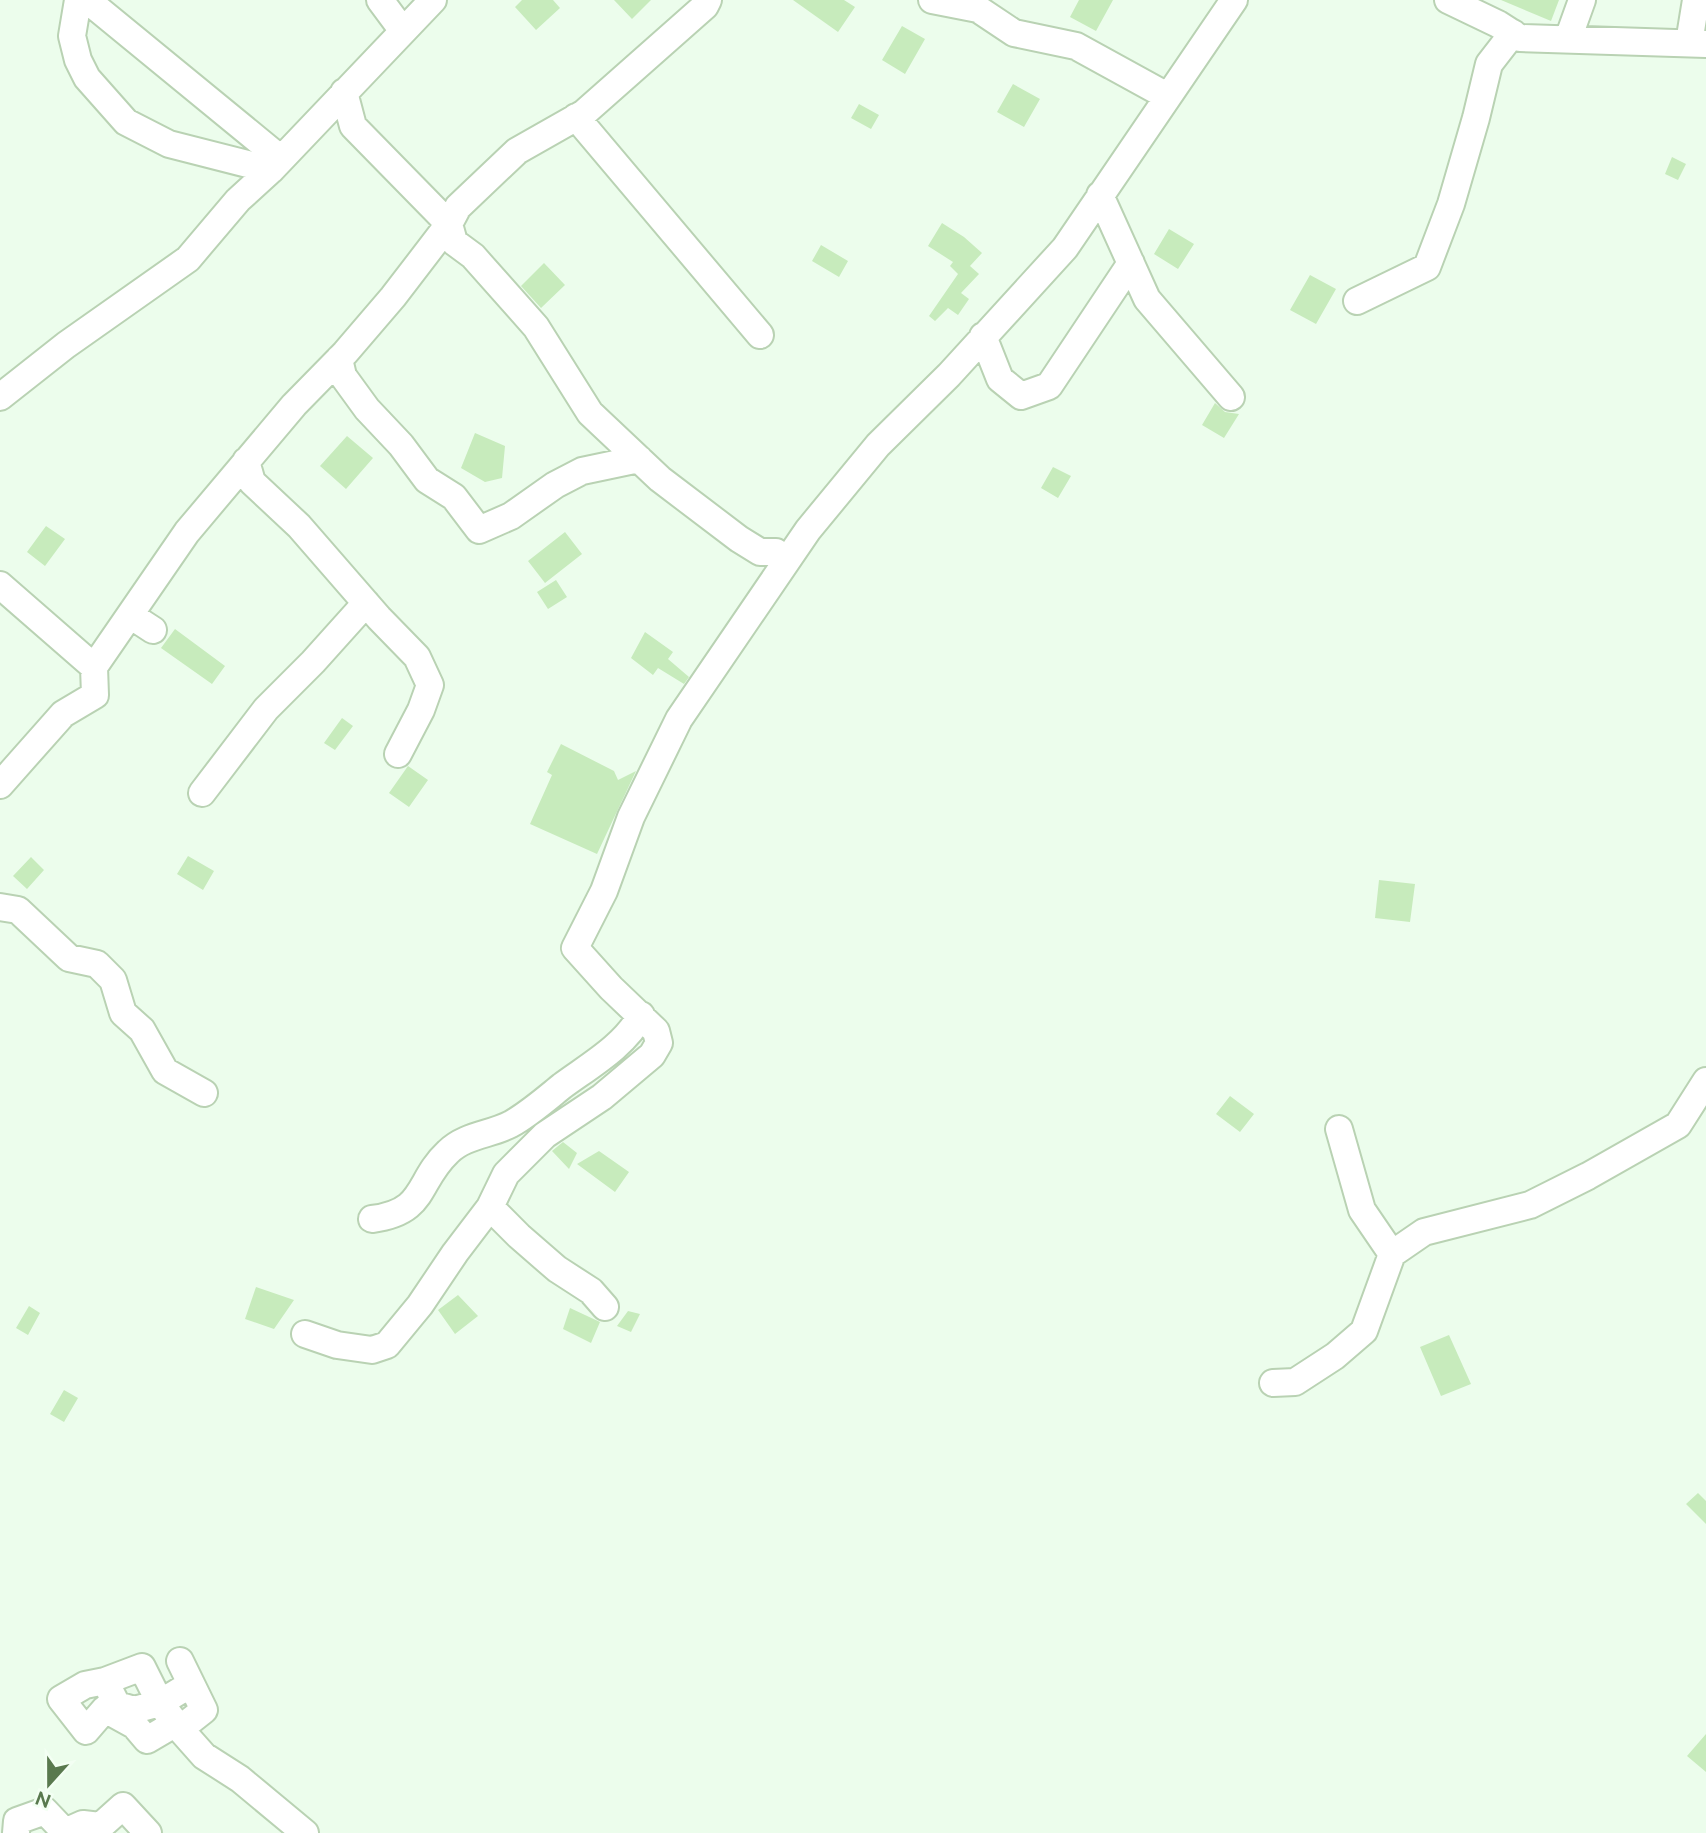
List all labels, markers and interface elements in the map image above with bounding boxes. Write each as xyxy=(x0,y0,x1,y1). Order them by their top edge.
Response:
north arrow xyxy=(14,1749,84,1819)
text: N xyxy=(32,1787,54,1813)

